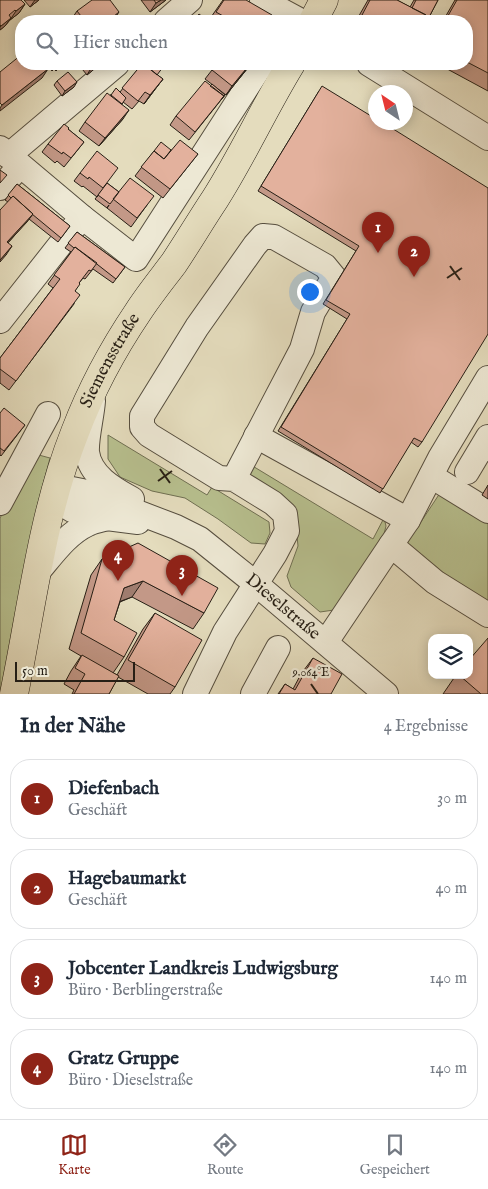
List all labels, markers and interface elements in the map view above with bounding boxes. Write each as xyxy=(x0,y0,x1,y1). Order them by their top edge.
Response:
search box xyxy=(15,15,473,70)
icon: search xyxy=(33,29,61,57)
text: Hier suchen xyxy=(73,31,168,55)
north arrow xyxy=(368,85,413,130)
pin: 1 xyxy=(362,212,394,253)
pin: 2 xyxy=(398,236,430,277)
your location xyxy=(297,279,323,305)
street label: Siemensstraße xyxy=(75,309,145,412)
pin: 4 xyxy=(102,540,134,581)
pin: 3 xyxy=(166,555,198,596)
street label: Dieselstraße xyxy=(241,568,325,645)
map controls xyxy=(428,634,473,679)
button: layers xyxy=(428,634,473,679)
scale bar xyxy=(15,659,135,682)
text: 50 m xyxy=(22,662,48,680)
text: 9.064°E xyxy=(292,665,329,680)
text: In der Nähe xyxy=(20,713,126,740)
text: 4 Ergebnisse xyxy=(384,717,468,737)
text: Diefenbach xyxy=(68,777,159,801)
text: 1 xyxy=(34,789,40,809)
text: 30 m xyxy=(437,789,467,809)
text: Geschäft xyxy=(68,801,127,821)
text: Hagebaumarkt xyxy=(68,867,186,891)
text: 2 xyxy=(33,879,41,899)
text: 40 m xyxy=(435,879,467,899)
text: Geschäft xyxy=(68,891,127,911)
text: Jobcenter Landkreis Ludwigsburg xyxy=(68,957,338,981)
text: 3 xyxy=(34,969,40,989)
text: 140 m xyxy=(429,969,467,989)
text: Büro · Berblingerstraße xyxy=(68,981,223,1001)
text: Gratz Gruppe xyxy=(68,1047,179,1071)
text: 4 xyxy=(33,1059,41,1079)
text: 140 m xyxy=(429,1059,467,1079)
text: Büro · Dieselstraße xyxy=(68,1071,193,1091)
tab: Karte xyxy=(58,1131,91,1179)
tab: Route xyxy=(207,1131,244,1179)
tab: Gespeichert xyxy=(360,1131,430,1179)

